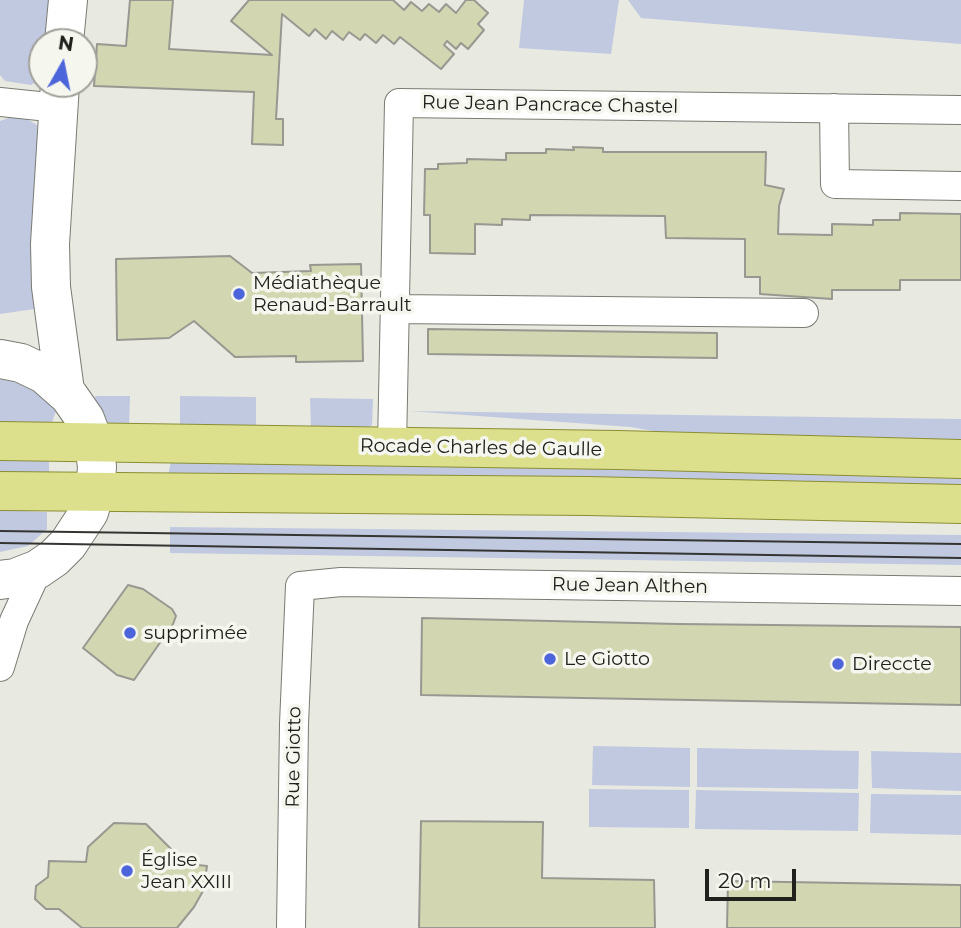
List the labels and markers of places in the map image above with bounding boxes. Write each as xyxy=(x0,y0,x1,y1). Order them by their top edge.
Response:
place label: Médiathèque Renaud-Barrault xyxy=(253,272,412,316)
marker: Médiathèque Renaud-Barrault xyxy=(231,286,247,302)
place label: supprimée xyxy=(144,622,247,644)
marker: supprimée xyxy=(122,625,138,641)
place label: Le Giotto xyxy=(564,648,650,670)
marker: Le Giotto xyxy=(542,651,558,667)
place label: Direccte xyxy=(852,653,932,675)
marker: Direccte xyxy=(830,656,846,672)
place label: Église Jean XXIII xyxy=(141,849,232,893)
marker: Église Jean XXIII xyxy=(119,863,135,879)

